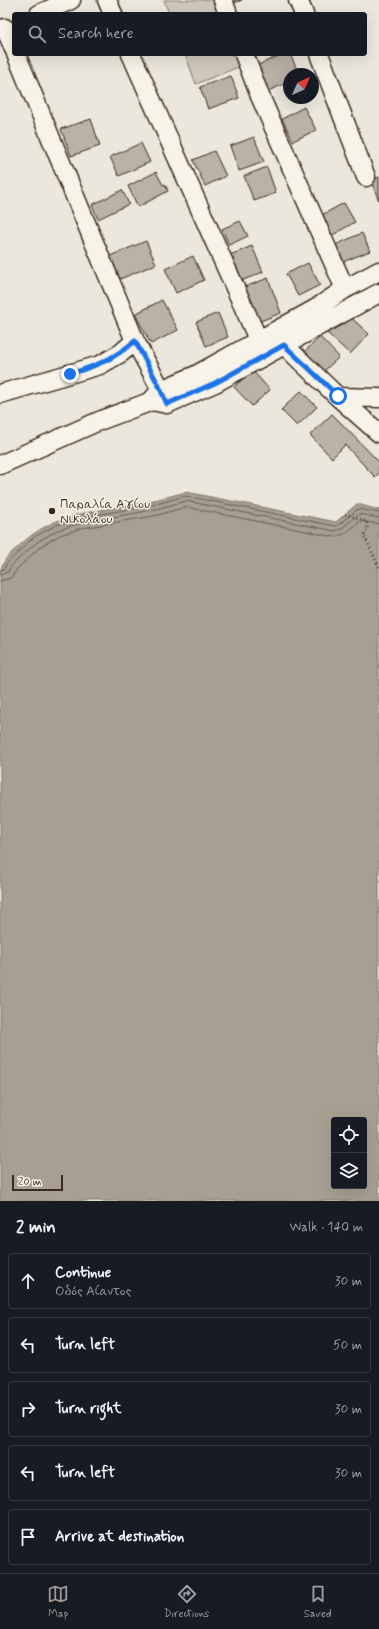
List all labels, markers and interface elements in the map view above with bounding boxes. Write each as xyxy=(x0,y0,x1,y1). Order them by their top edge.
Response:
search box xyxy=(12,12,367,56)
icon: search xyxy=(26,23,48,45)
text: Search here xyxy=(58,24,134,44)
north arrow xyxy=(283,68,319,104)
route end xyxy=(61,365,79,383)
route start xyxy=(329,387,347,405)
place label: Παραλία Αγίου Νικολάου xyxy=(60,496,150,528)
marker: Παραλία Αγίου Νικολάου xyxy=(47,506,57,516)
map controls xyxy=(331,1117,367,1189)
button: locate xyxy=(331,1117,367,1153)
button: layers xyxy=(331,1153,367,1189)
scale bar xyxy=(12,1173,63,1192)
text: 20 m xyxy=(18,1175,41,1189)
text: 2 min xyxy=(16,1216,56,1238)
text: Walk · 140 m xyxy=(290,1219,363,1236)
text: Continue xyxy=(55,1263,111,1283)
icon: ahead xyxy=(17,1270,39,1292)
text: 30 m xyxy=(335,1273,362,1290)
text: Οδός Αίαντος xyxy=(55,1283,131,1300)
icon: left xyxy=(17,1334,39,1356)
text: Turn left xyxy=(55,1335,115,1355)
text: 50 m xyxy=(333,1337,362,1354)
icon: right xyxy=(17,1398,39,1420)
text: Turn right xyxy=(55,1399,122,1419)
text: 30 m xyxy=(335,1401,362,1418)
icon: left xyxy=(17,1462,39,1484)
text: Turn left xyxy=(55,1463,115,1483)
text: 30 m xyxy=(335,1465,362,1482)
icon: arrive xyxy=(17,1526,39,1548)
text: Arrive at destination xyxy=(55,1527,184,1547)
tab: Map xyxy=(47,1583,69,1621)
tab: Directions xyxy=(164,1583,209,1621)
tab: Saved xyxy=(304,1583,332,1621)

